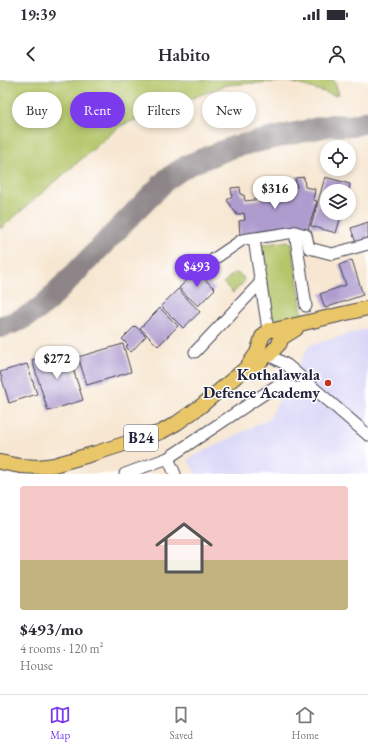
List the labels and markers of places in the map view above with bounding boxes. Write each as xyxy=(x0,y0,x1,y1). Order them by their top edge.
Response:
pin: $316 xyxy=(251,176,299,210)
pin: $493 xyxy=(173,254,221,288)
pin: $272 xyxy=(33,346,81,380)
place label: Kothalawala Defence Academy xyxy=(203,364,321,403)
marker: Kothalawala Defence Academy xyxy=(323,378,333,388)

